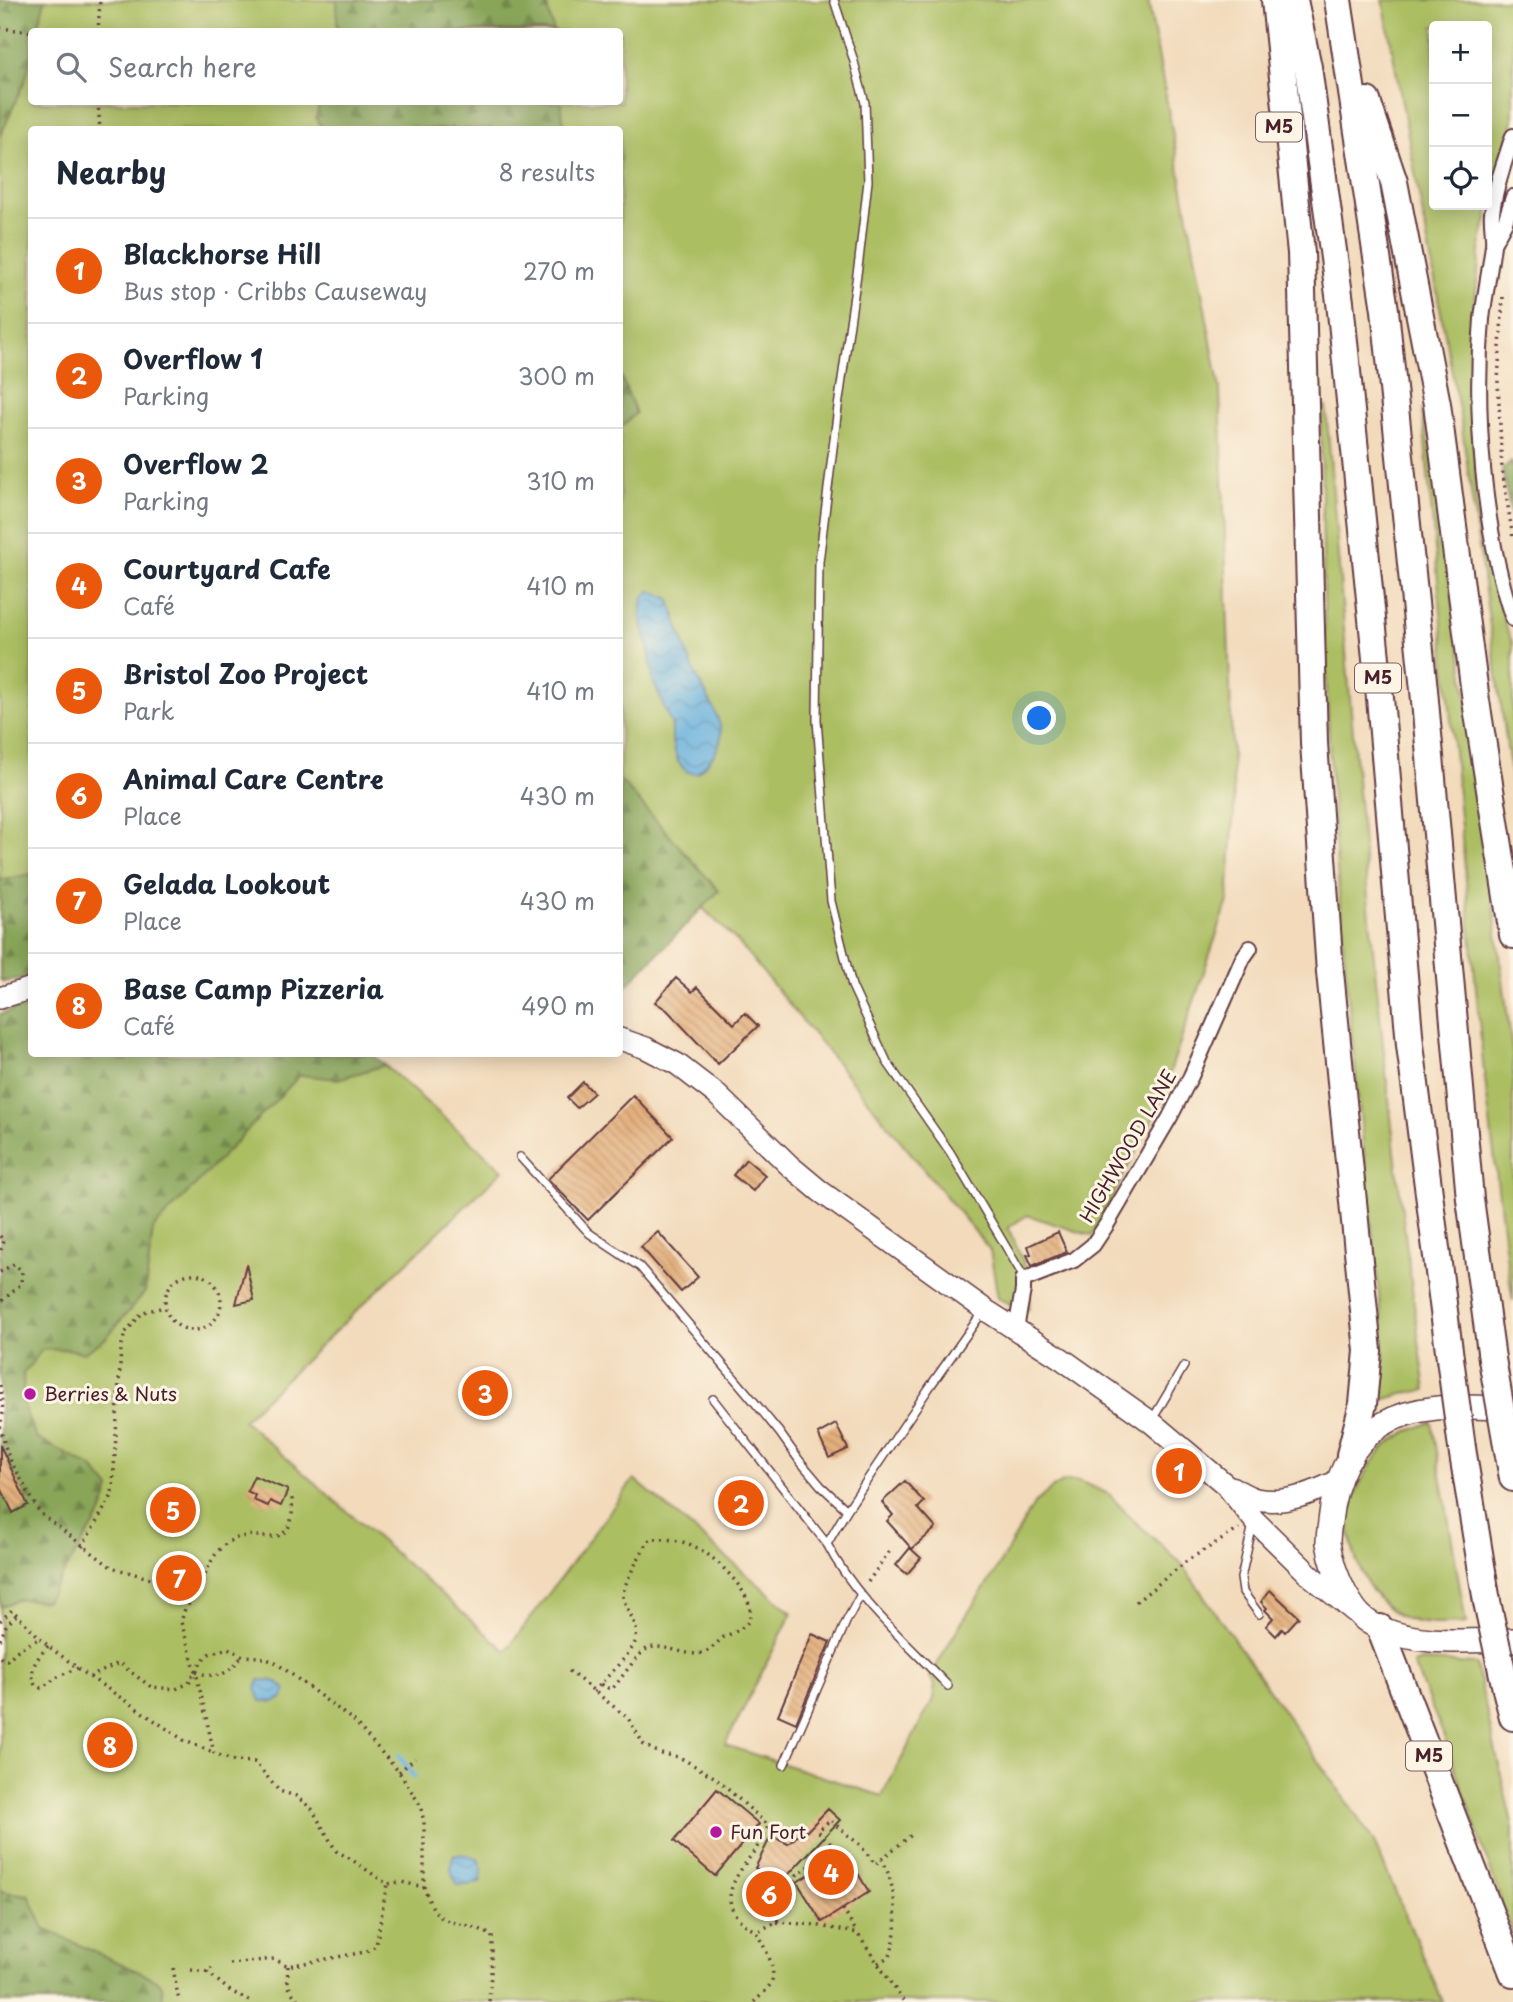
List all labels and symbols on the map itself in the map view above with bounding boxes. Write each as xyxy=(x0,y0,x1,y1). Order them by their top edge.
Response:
road number: M5 xyxy=(1256,112,1302,142)
road number: M5 xyxy=(1355,664,1401,692)
your location xyxy=(1022,701,1056,735)
street label: HIGHWOOD LANE xyxy=(1072,1064,1182,1227)
pin: 3 xyxy=(462,1367,508,1419)
place label: Berries & Nuts xyxy=(44,1379,177,1407)
marker: Berries & Nuts xyxy=(22,1386,38,1402)
pin: 1 xyxy=(1156,1445,1202,1497)
pin: 2 xyxy=(718,1477,764,1529)
pin: 5 xyxy=(150,1484,196,1536)
pin: 7 xyxy=(156,1552,202,1604)
pin: 8 xyxy=(87,1719,133,1771)
road number: M5 xyxy=(1406,1742,1452,1770)
place label: Fun Fort xyxy=(730,1817,806,1845)
marker: Fun Fort xyxy=(708,1824,724,1840)
pin: 4 xyxy=(808,1846,854,1898)
pin: 6 xyxy=(746,1868,792,1920)

